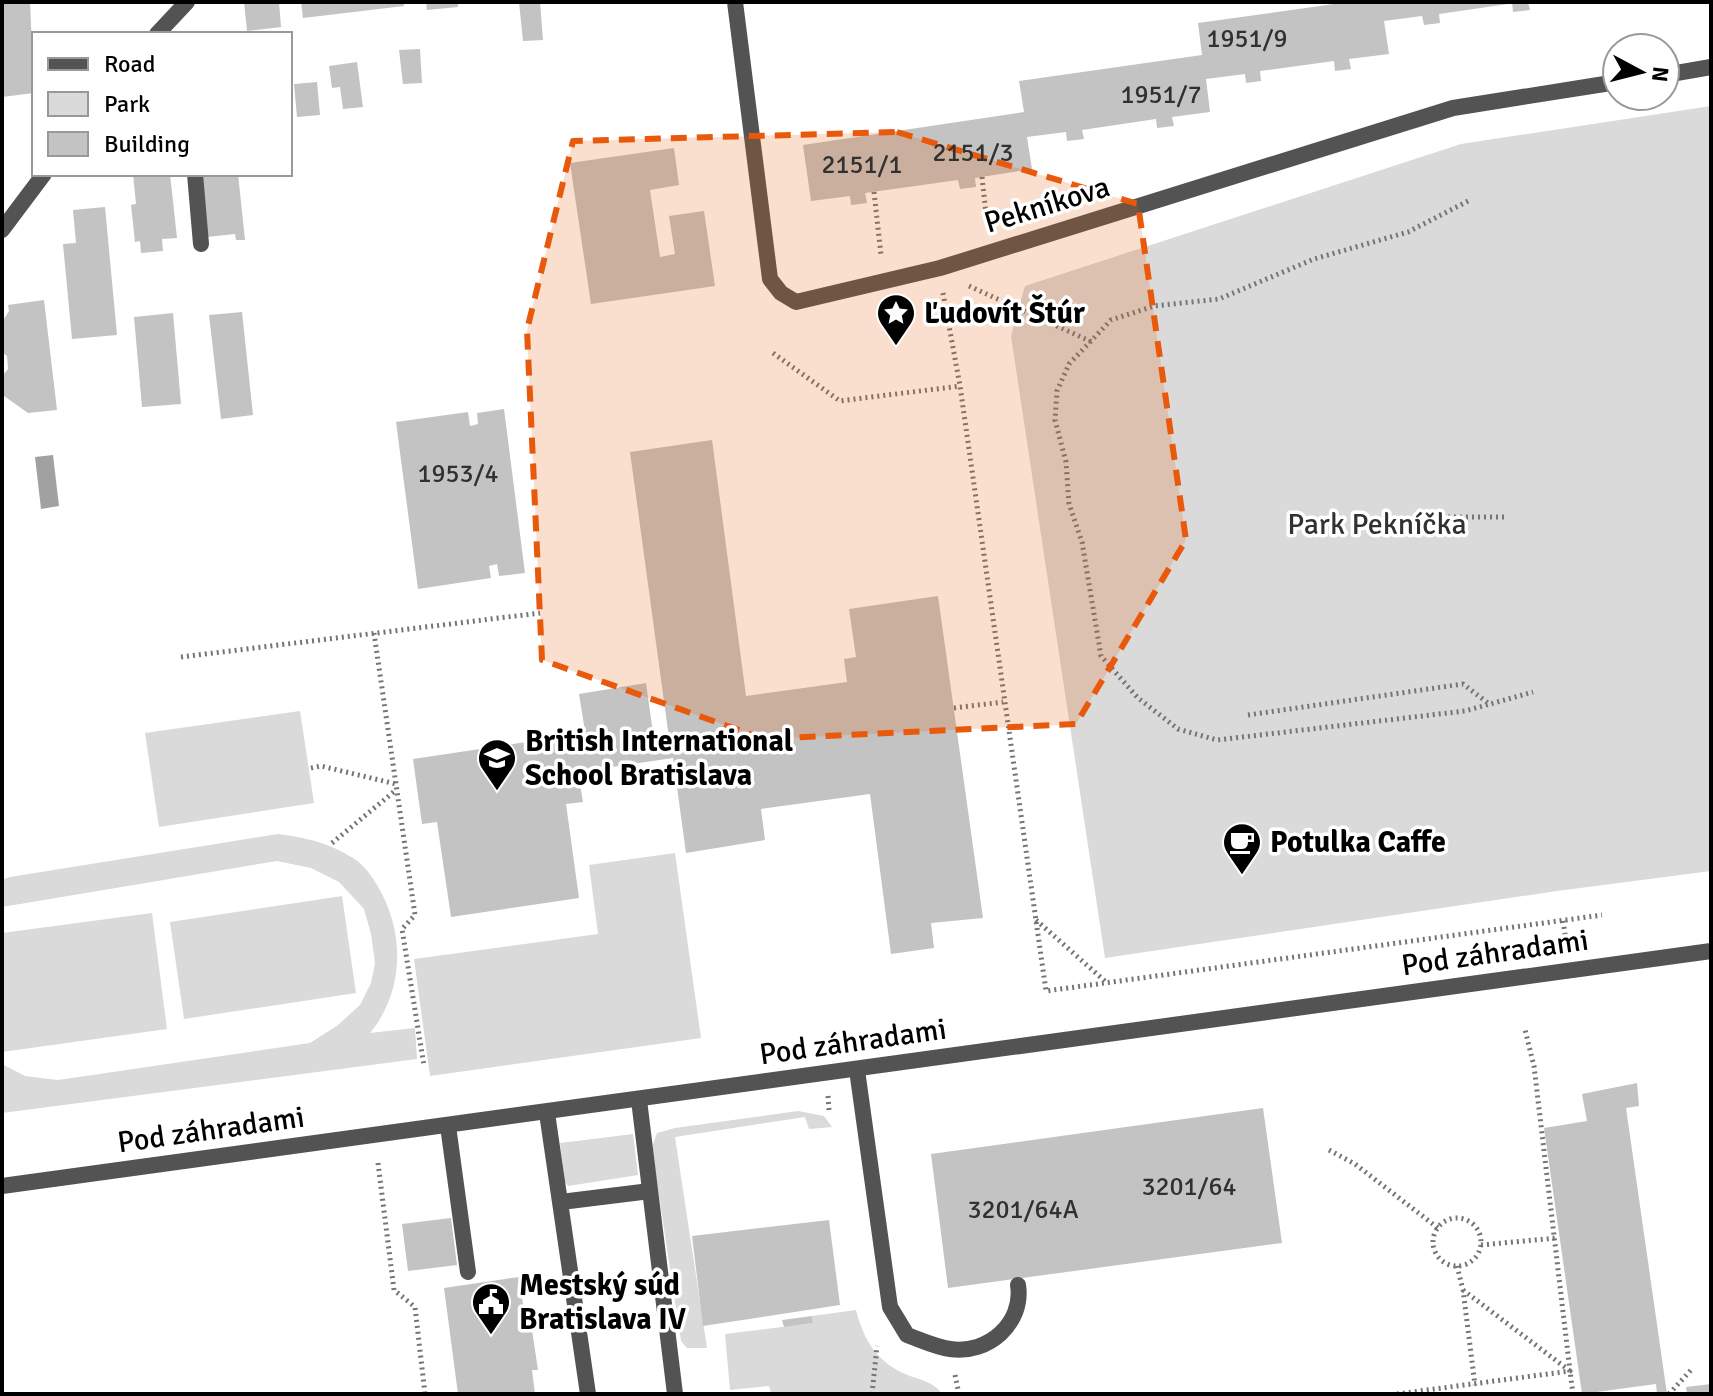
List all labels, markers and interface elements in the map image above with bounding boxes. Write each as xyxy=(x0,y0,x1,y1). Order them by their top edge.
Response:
house number: 1951/9 xyxy=(1206,23,1288,55)
legend xyxy=(32,32,292,176)
north arrow xyxy=(1601,32,1681,112)
text: Road xyxy=(104,49,155,79)
text: N xyxy=(1646,65,1675,84)
house number: 1951/7 xyxy=(1120,79,1202,111)
text: Park xyxy=(104,89,150,119)
text: Building xyxy=(104,129,190,159)
house number: 2151/3 xyxy=(932,137,1014,169)
house number: 2151/1 xyxy=(821,149,903,181)
street label: Pekníkova xyxy=(980,168,1114,242)
place icon: Ľudovít Štúr xyxy=(875,292,917,347)
place label: Ľudovít Štúr xyxy=(924,293,1085,332)
house number: 1953/4 xyxy=(417,458,499,490)
park label: Park Pekníčka xyxy=(1287,506,1467,543)
place label: British International School Bratislava xyxy=(525,723,793,794)
school or university icon: British International School Bratislava xyxy=(476,737,518,792)
cafe icon: Potulka Caffe xyxy=(1221,821,1263,876)
place label: Potulka Caffe xyxy=(1270,824,1446,861)
street label: Pod záhradami xyxy=(1399,922,1591,984)
street label: Pod záhradami xyxy=(757,1011,949,1073)
street label: Pod záhradami xyxy=(115,1099,307,1161)
house number: 3201/64 xyxy=(1141,1171,1237,1203)
house number: 3201/64A xyxy=(967,1194,1079,1226)
place label: Mestský súd Bratislava IV xyxy=(519,1267,686,1338)
public building icon: Mestský súd Bratislava IV xyxy=(470,1281,512,1336)

